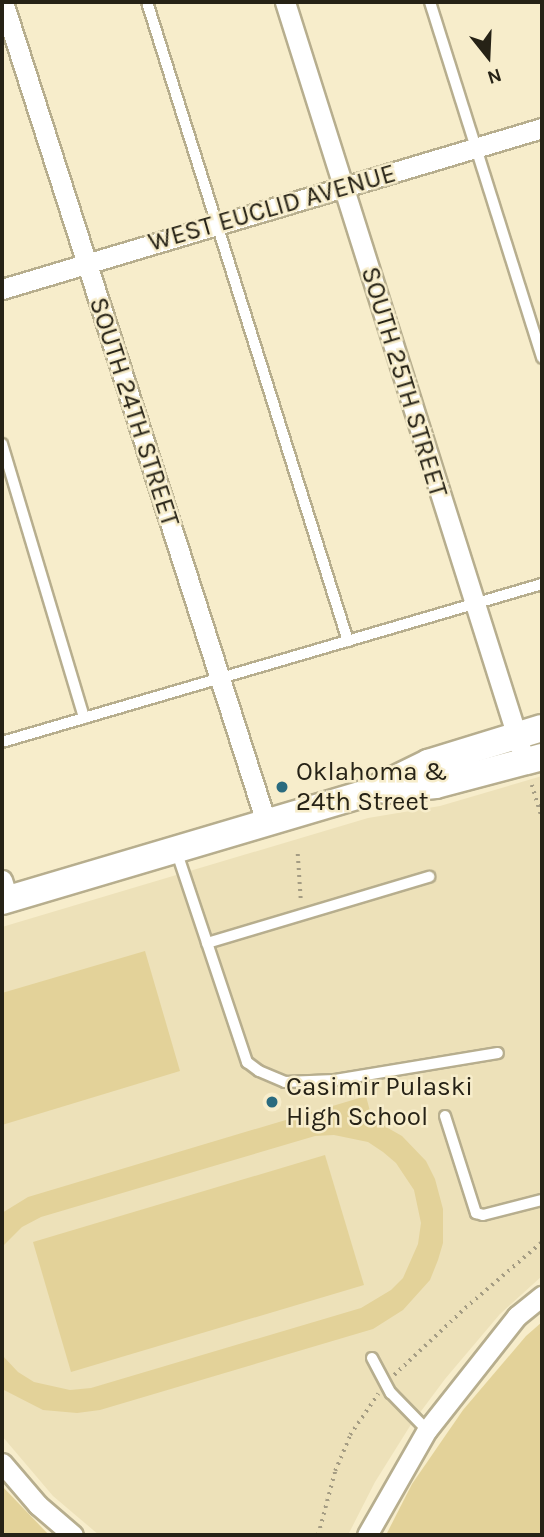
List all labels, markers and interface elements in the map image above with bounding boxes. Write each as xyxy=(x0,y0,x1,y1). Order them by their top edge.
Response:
north arrow xyxy=(453,21,523,91)
text: N xyxy=(485,63,504,89)
street label: WEST EUCLID AVENUE xyxy=(145,158,399,258)
street label: SOUTH 25TH STREET xyxy=(354,263,454,501)
street label: SOUTH 24TH STREET xyxy=(82,293,186,531)
place label: Oklahoma & 24th Street xyxy=(296,756,448,818)
marker: Oklahoma & 24th Street xyxy=(274,779,290,795)
place label: Casimir Pulaski High School xyxy=(286,1071,473,1132)
marker: Casimir Pulaski High School xyxy=(264,1094,280,1110)

